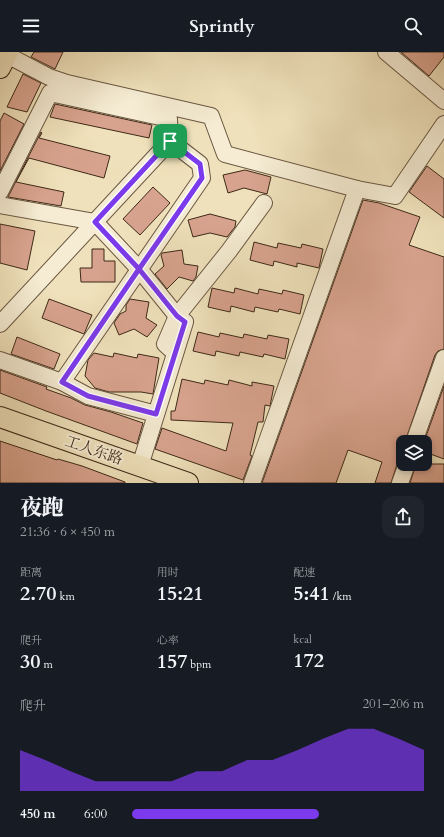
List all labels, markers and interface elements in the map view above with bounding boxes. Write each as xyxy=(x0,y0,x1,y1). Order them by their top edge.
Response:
text: Sprintly xyxy=(189,14,255,39)
icon: menu xyxy=(20,15,42,37)
icon: search xyxy=(402,15,424,37)
pin xyxy=(153,124,187,158)
icon: arrive xyxy=(159,130,181,152)
street label: 工人东路 xyxy=(62,431,126,469)
map controls xyxy=(396,435,432,471)
button: layers xyxy=(396,435,432,471)
text: 夜跑 xyxy=(20,493,64,523)
button: share xyxy=(382,496,424,538)
text: 21:36 · 6 × 450 m xyxy=(20,523,115,541)
text: 距离 xyxy=(20,565,42,580)
text: 用时 xyxy=(157,565,179,580)
text: 配速 xyxy=(293,565,315,580)
text: 2.70 xyxy=(20,580,57,607)
text: 15:21 xyxy=(157,580,203,607)
text: 5:41 xyxy=(293,580,330,607)
text: km xyxy=(57,589,75,604)
text: /km xyxy=(330,589,352,604)
text: kcal xyxy=(293,632,312,647)
text: 爬升 xyxy=(20,633,42,648)
text: 心率 xyxy=(157,633,179,648)
text: 172 xyxy=(293,647,324,674)
text: 30 xyxy=(20,648,41,675)
text: 157 xyxy=(157,648,187,675)
text: m xyxy=(41,657,53,672)
text: bpm xyxy=(187,657,211,672)
text: 201–206 m xyxy=(362,695,424,713)
text: 爬升 xyxy=(20,697,46,715)
text: 450 m xyxy=(20,805,55,823)
text: 6:00 xyxy=(84,805,107,823)

